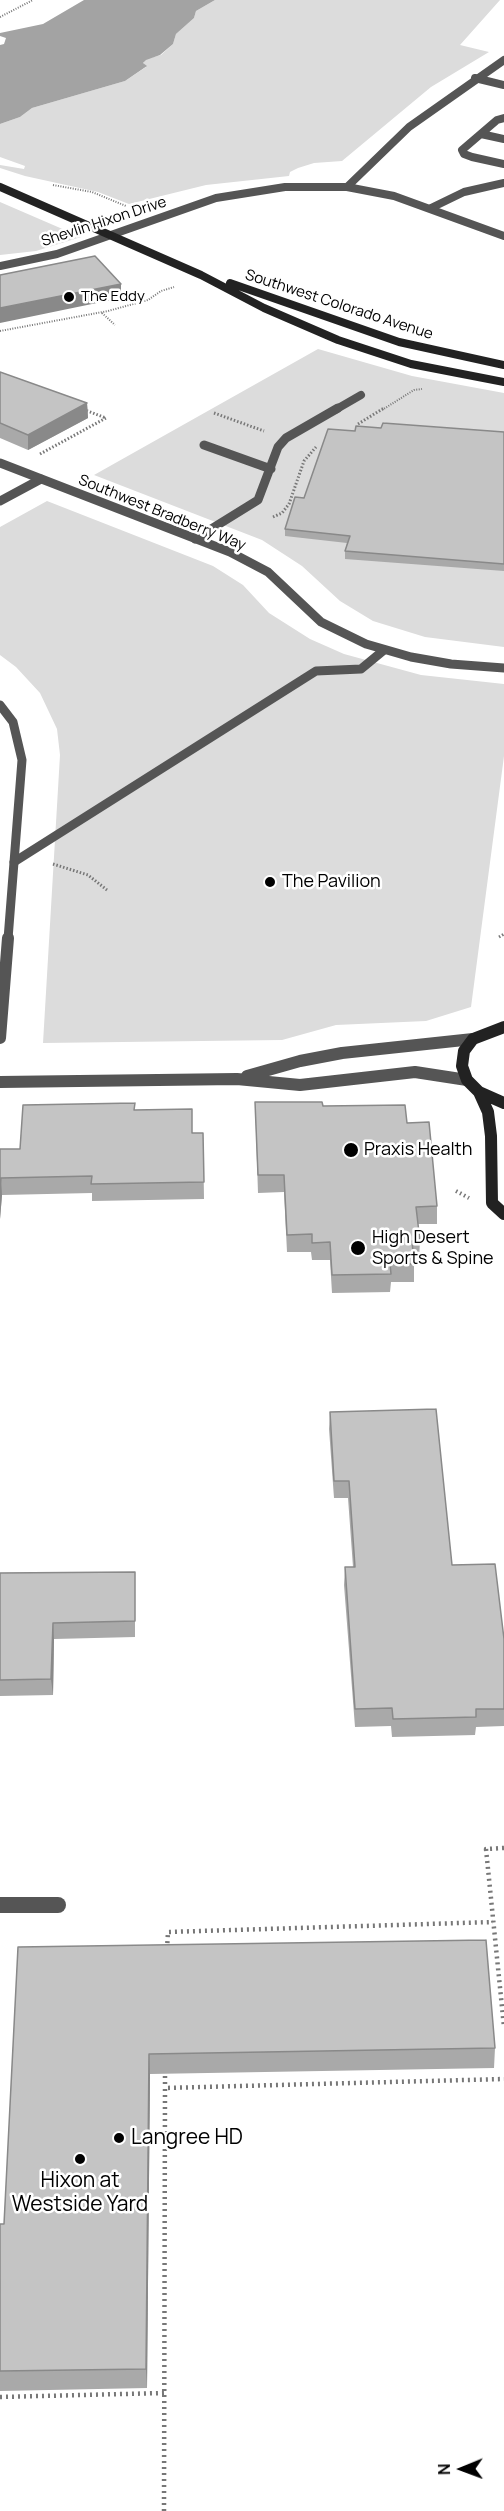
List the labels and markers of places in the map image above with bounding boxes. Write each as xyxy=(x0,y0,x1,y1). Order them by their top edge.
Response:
place label: The Eddy xyxy=(81,288,145,306)
marker: The Eddy xyxy=(62,290,76,304)
place label: The Pavilion xyxy=(282,871,381,893)
marker: The Pavilion xyxy=(263,875,277,889)
place label: Praxis Health xyxy=(364,1139,473,1161)
marker: Praxis Health xyxy=(342,1141,360,1159)
place label: High Desert Sports & Spine xyxy=(372,1227,494,1270)
marker: High Desert Sports & Spine xyxy=(349,1239,367,1257)
place label: Langree HD xyxy=(131,2125,243,2151)
marker: Langree HD xyxy=(112,2131,126,2145)
marker: Hixon at Westside Yard xyxy=(73,2152,87,2166)
place label: Hixon at Westside Yard xyxy=(12,2168,148,2218)

